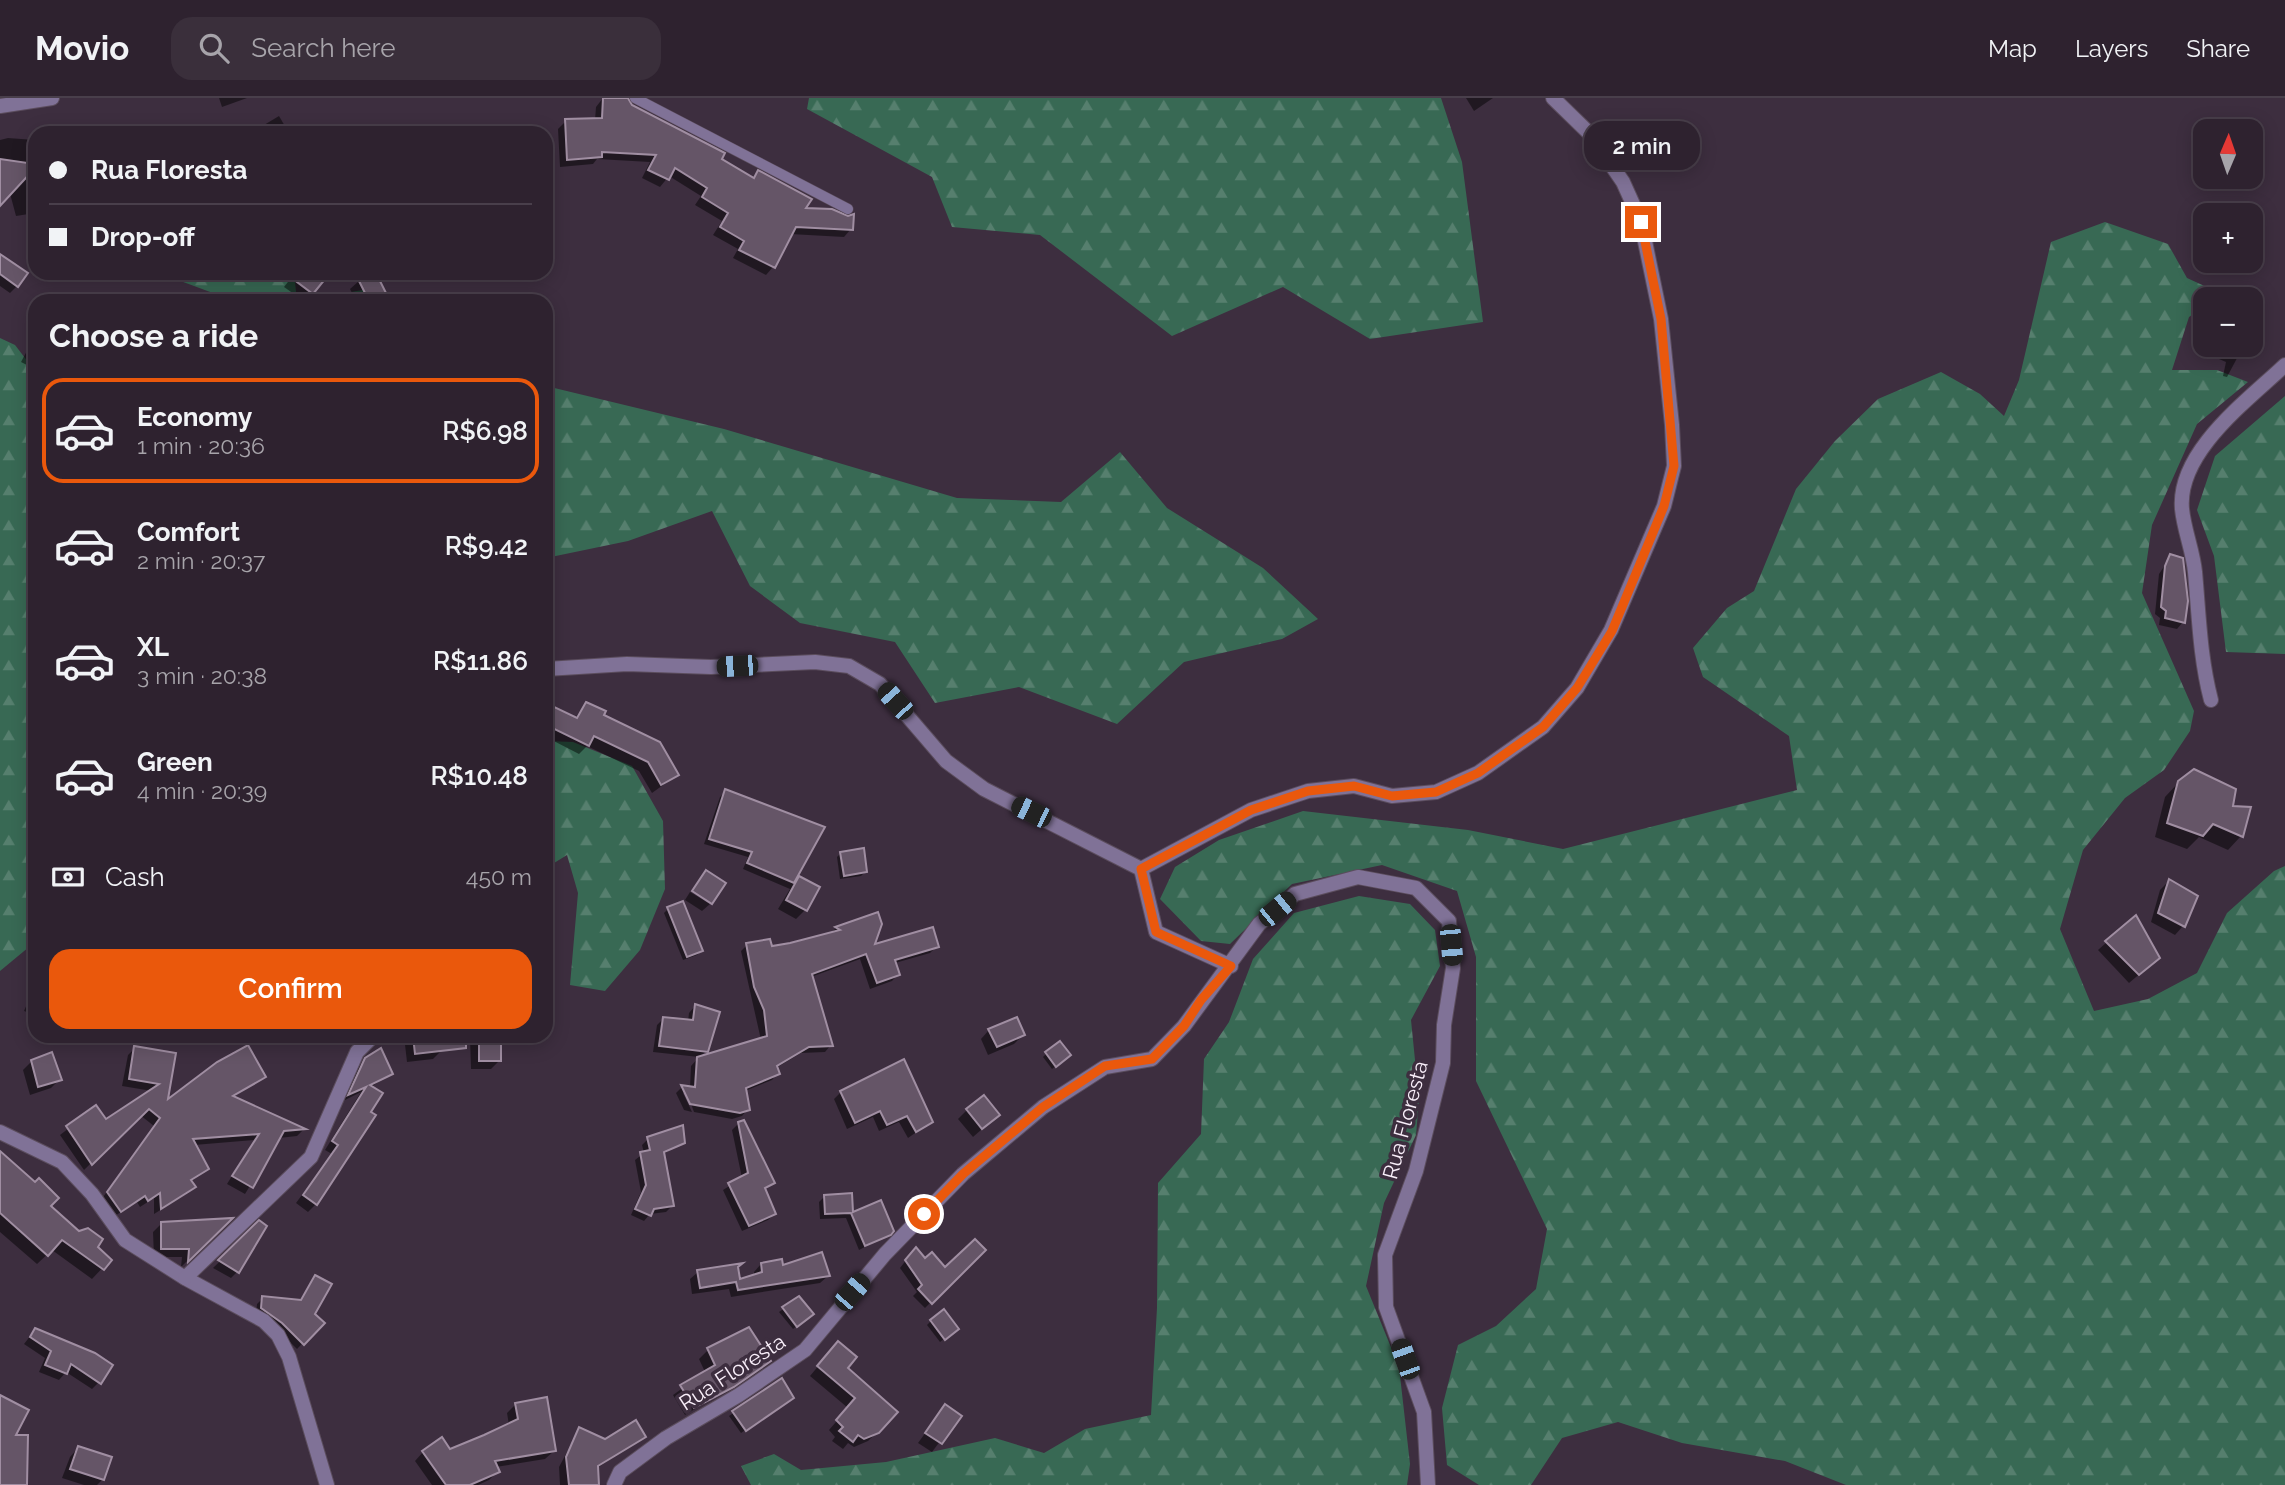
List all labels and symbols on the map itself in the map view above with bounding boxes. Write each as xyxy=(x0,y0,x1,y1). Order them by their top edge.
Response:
north arrow xyxy=(2193,119,2263,189)
callout: 2 min xyxy=(1583,121,1699,170)
route end xyxy=(1625,206,1657,238)
car xyxy=(716,654,759,678)
car xyxy=(874,678,917,724)
car xyxy=(1008,793,1055,831)
car xyxy=(1255,888,1300,930)
car xyxy=(1439,923,1464,967)
street label: Rua Floresta xyxy=(1377,1058,1433,1182)
route start xyxy=(908,1198,940,1230)
car xyxy=(831,1269,874,1315)
street label: Rua Floresta xyxy=(674,1328,790,1416)
car xyxy=(1388,1336,1423,1382)

